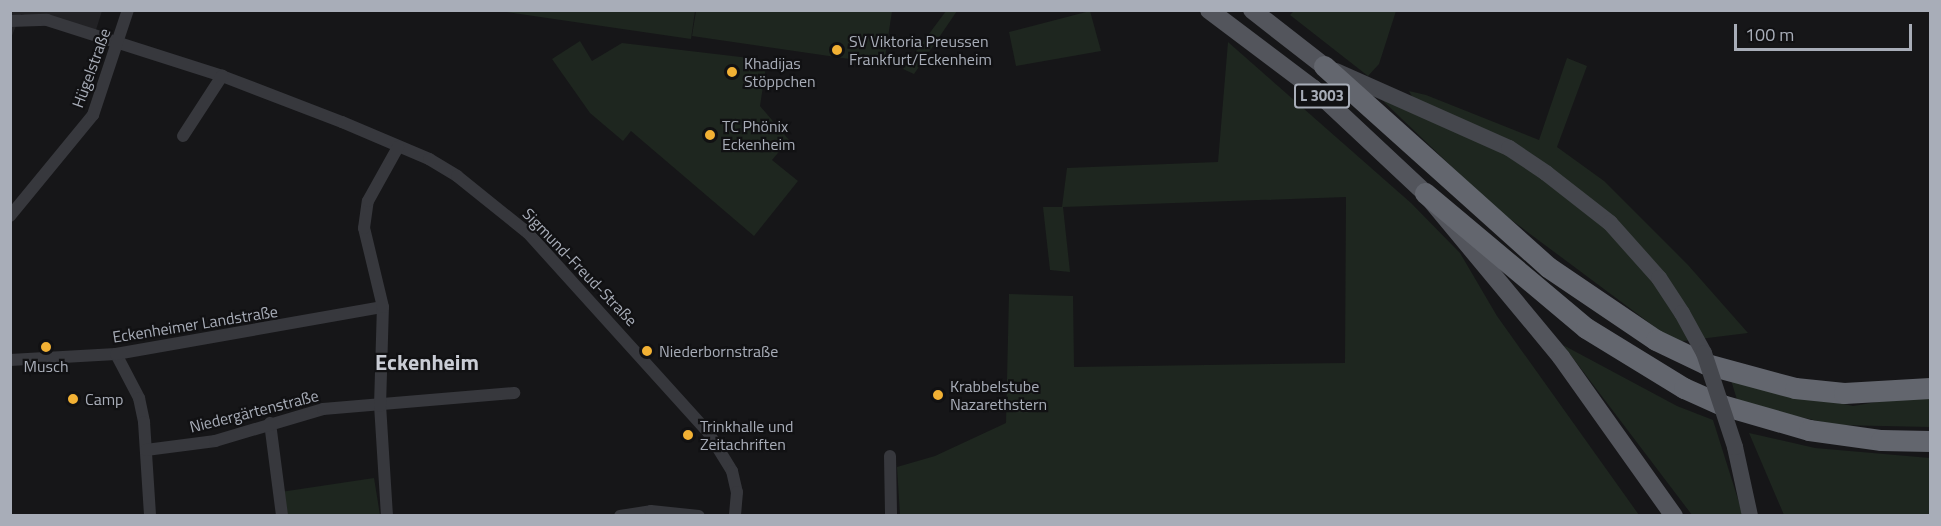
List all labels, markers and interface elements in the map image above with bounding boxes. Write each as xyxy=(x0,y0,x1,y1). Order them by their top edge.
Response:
scale bar xyxy=(1737,12,1916,50)
text: 100 m xyxy=(1745,21,1794,48)
street label: Hügelstraße xyxy=(68,26,114,110)
place label: SV Viktoria Preussen Frankfurt/Eckenheim xyxy=(849,31,992,69)
marker: SV Viktoria Preussen Frankfurt/Eckenheim xyxy=(830,43,844,57)
place label: Khadijas Stöppchen xyxy=(744,53,816,91)
marker: Khadijas Stöppchen xyxy=(725,65,739,79)
road number: L 3003 xyxy=(1294,84,1350,108)
place label: TC Phönix Eckenheim xyxy=(722,116,795,154)
marker: TC Phönix Eckenheim xyxy=(703,128,717,142)
street label: Sigmund-Freud-Straße xyxy=(519,204,641,330)
street label: Eckenheimer Landstraße xyxy=(111,301,279,347)
marker: Musch xyxy=(39,340,53,354)
place label: Niederbornstraße xyxy=(659,341,778,361)
marker: Niederbornstraße xyxy=(640,344,654,358)
district label: Eckenheim xyxy=(375,350,479,376)
place label: Musch xyxy=(24,356,68,376)
place label: Krabbelstube Nazarethstern xyxy=(950,376,1047,414)
street label: Niedergärtenstraße xyxy=(187,386,321,436)
marker: Krabbelstube Nazarethstern xyxy=(931,388,945,402)
place label: Camp xyxy=(85,389,124,409)
marker: Camp xyxy=(66,392,80,406)
place label: Trinkhalle und Zeitachriften xyxy=(700,416,793,454)
marker: Trinkhalle und Zeitachriften xyxy=(681,428,695,442)

